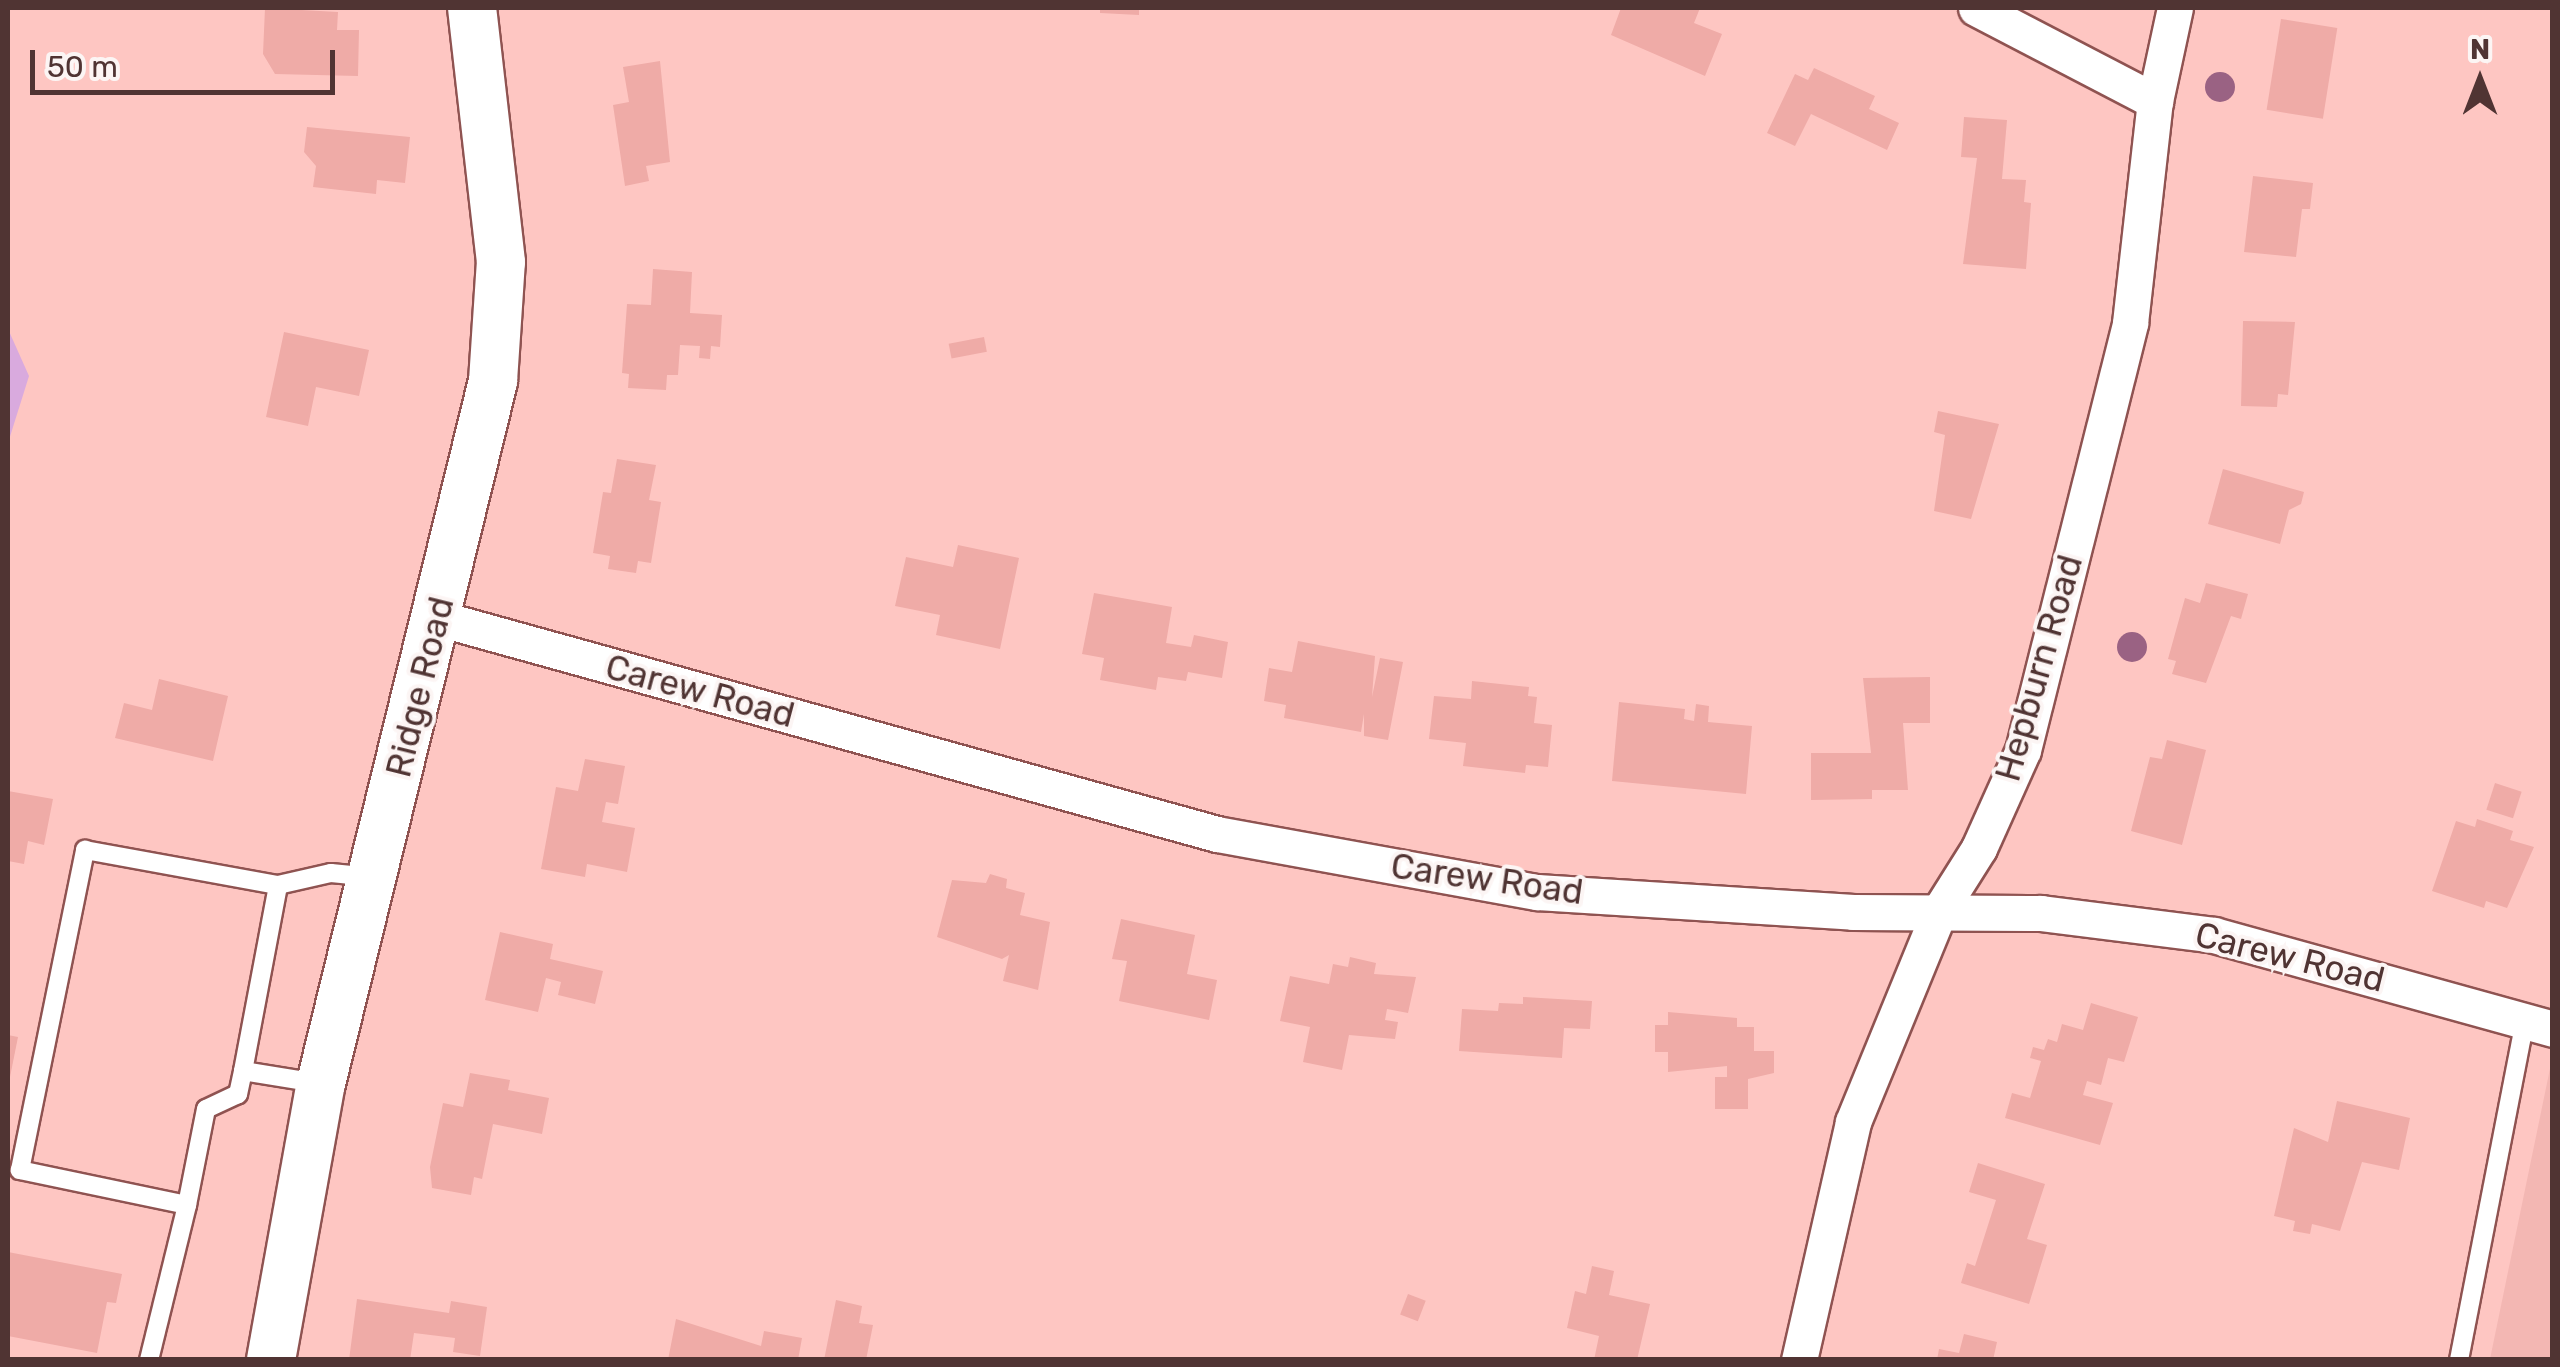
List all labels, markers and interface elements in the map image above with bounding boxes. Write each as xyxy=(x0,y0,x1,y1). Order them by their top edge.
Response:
scale bar xyxy=(35,30,340,92)
north arrow xyxy=(2430,30,2530,130)
text: N xyxy=(2470,33,2490,66)
text: 50 m xyxy=(47,49,118,85)
street label: Hepburn Road xyxy=(1987,550,2091,786)
street label: Ridge Road xyxy=(377,593,463,781)
street label: Carew Road xyxy=(601,646,799,736)
street label: Carew Road xyxy=(1388,845,1586,913)
street label: Carew Road xyxy=(2191,913,2389,1001)

